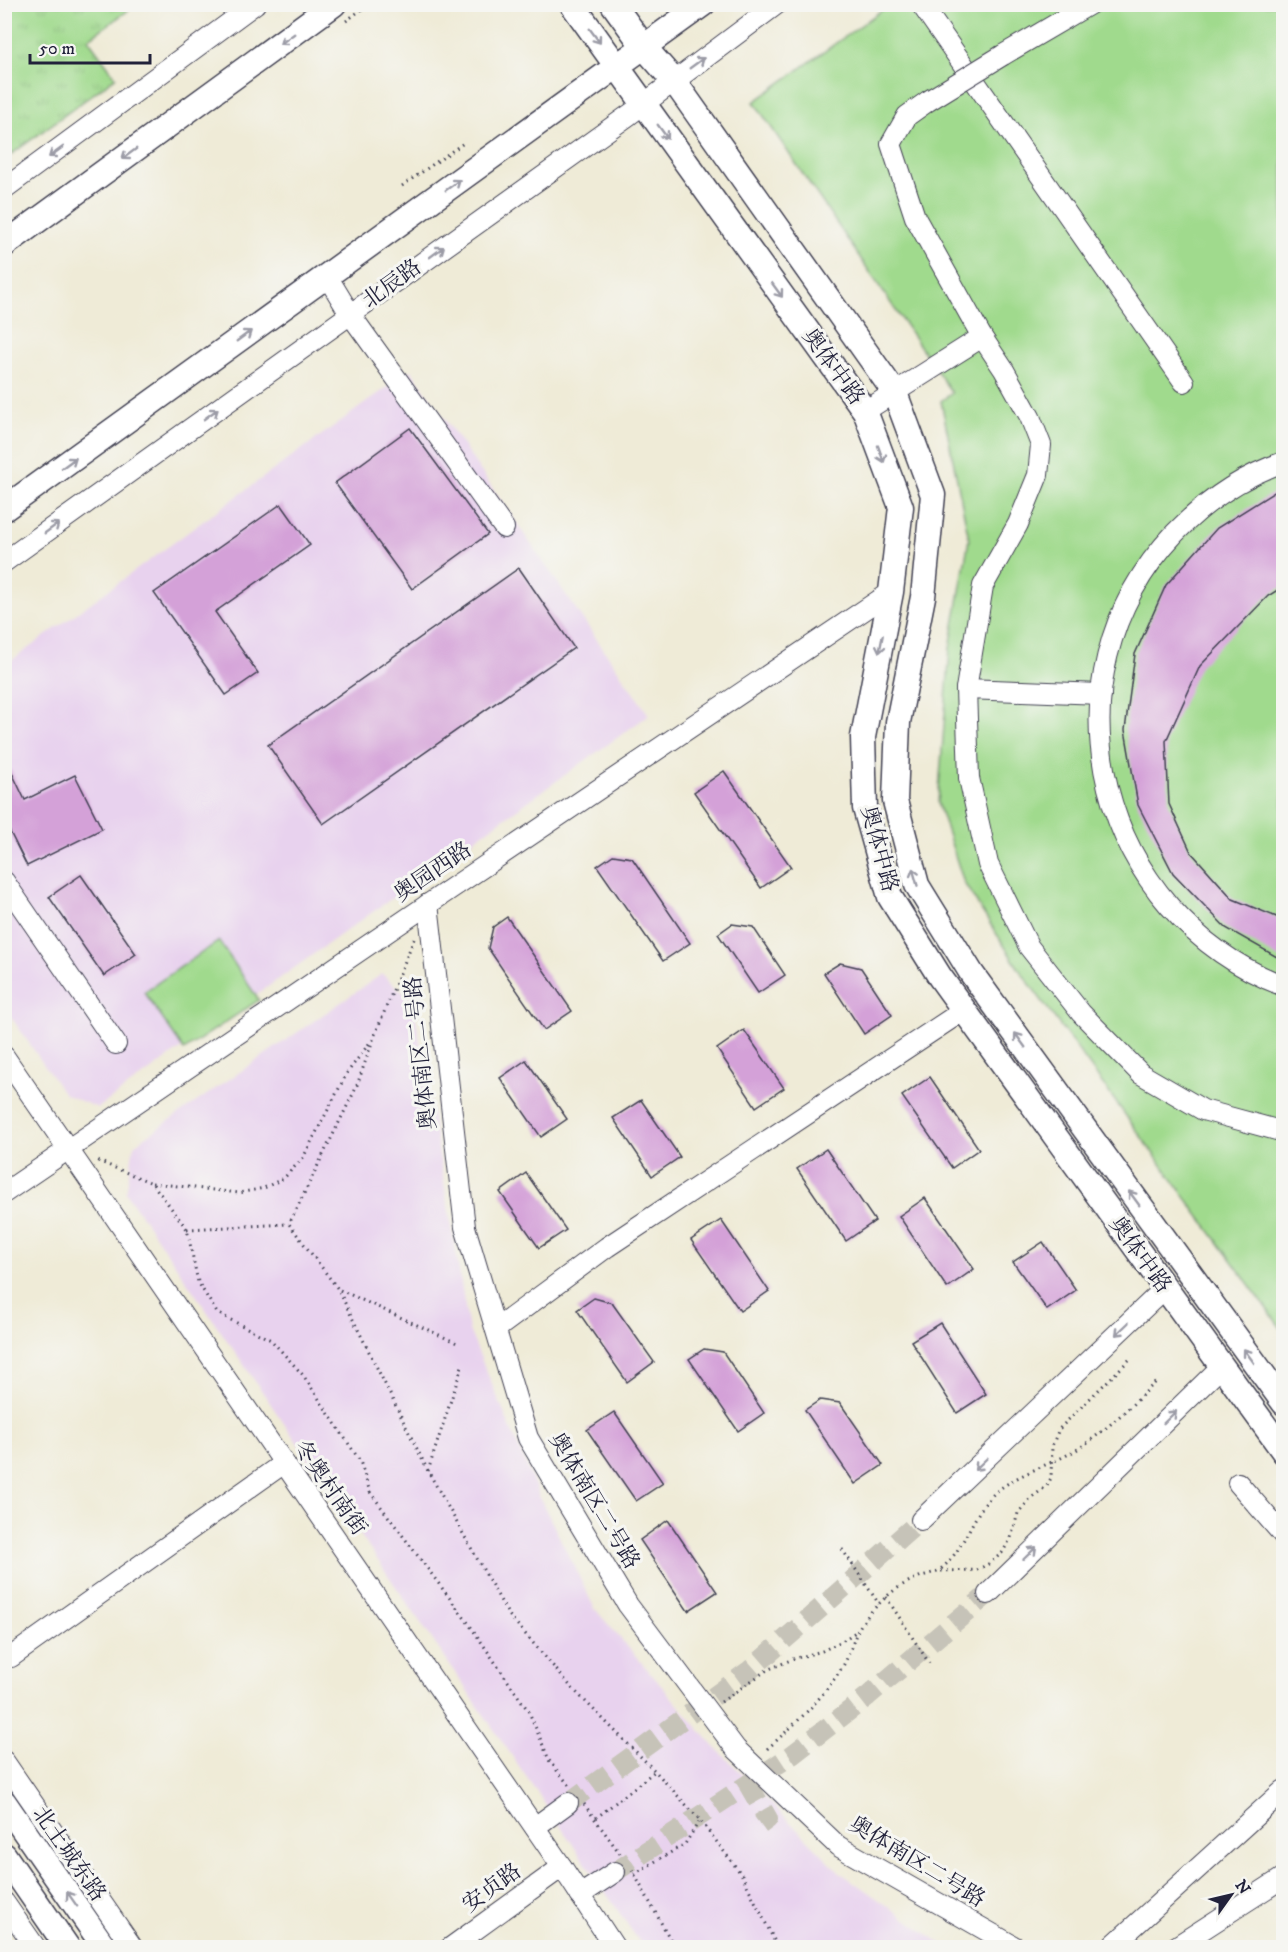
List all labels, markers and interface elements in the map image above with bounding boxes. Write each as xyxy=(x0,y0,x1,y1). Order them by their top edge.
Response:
scale bar xyxy=(30,27,150,65)
one-way arrow xyxy=(589,27,601,43)
one-way arrow xyxy=(279,33,295,45)
text: 50 m xyxy=(39,38,75,60)
one-way arrow xyxy=(689,57,705,70)
one-way arrow xyxy=(657,123,669,139)
one-way arrow xyxy=(48,145,64,158)
one-way arrow xyxy=(122,148,138,160)
one-way arrow xyxy=(445,179,461,191)
one-way arrow xyxy=(429,246,445,258)
street label: 北辰路 xyxy=(357,254,427,314)
one-way arrow xyxy=(771,281,783,297)
street label: 奥体中路 xyxy=(796,323,870,411)
one-way arrow xyxy=(235,330,252,342)
one-way arrow xyxy=(202,408,218,420)
one-way arrow xyxy=(876,444,887,462)
one-way arrow xyxy=(60,456,76,469)
one-way arrow xyxy=(44,522,60,534)
one-way arrow xyxy=(875,633,886,653)
street label: 奥体中路 xyxy=(855,803,903,895)
street label: 奥园西路 xyxy=(389,836,477,908)
one-way arrow xyxy=(909,867,920,886)
street label: 奥体南区二号路 xyxy=(400,975,442,1131)
one-way arrow xyxy=(1014,1033,1026,1049)
one-way arrow xyxy=(1128,1191,1141,1207)
street label: 奥体中路 xyxy=(1103,1211,1177,1299)
one-way arrow xyxy=(1115,1322,1130,1336)
one-way arrow xyxy=(1243,1348,1255,1364)
one-way arrow xyxy=(1162,1410,1177,1425)
street label: 奥体南区二号路 xyxy=(543,1428,645,1574)
street label: 冬奥村南街 xyxy=(287,1435,373,1541)
one-way arrow xyxy=(973,1456,988,1471)
one-way arrow xyxy=(1022,1546,1037,1561)
street label: 北土城东路 xyxy=(26,1801,112,1907)
street label: 奥体南区二号路 xyxy=(844,1811,990,1913)
street label: 安贞路 xyxy=(457,1858,527,1918)
north arrow xyxy=(1201,1865,1261,1925)
text: N xyxy=(1231,1876,1255,1898)
one-way arrow xyxy=(66,1892,78,1908)

